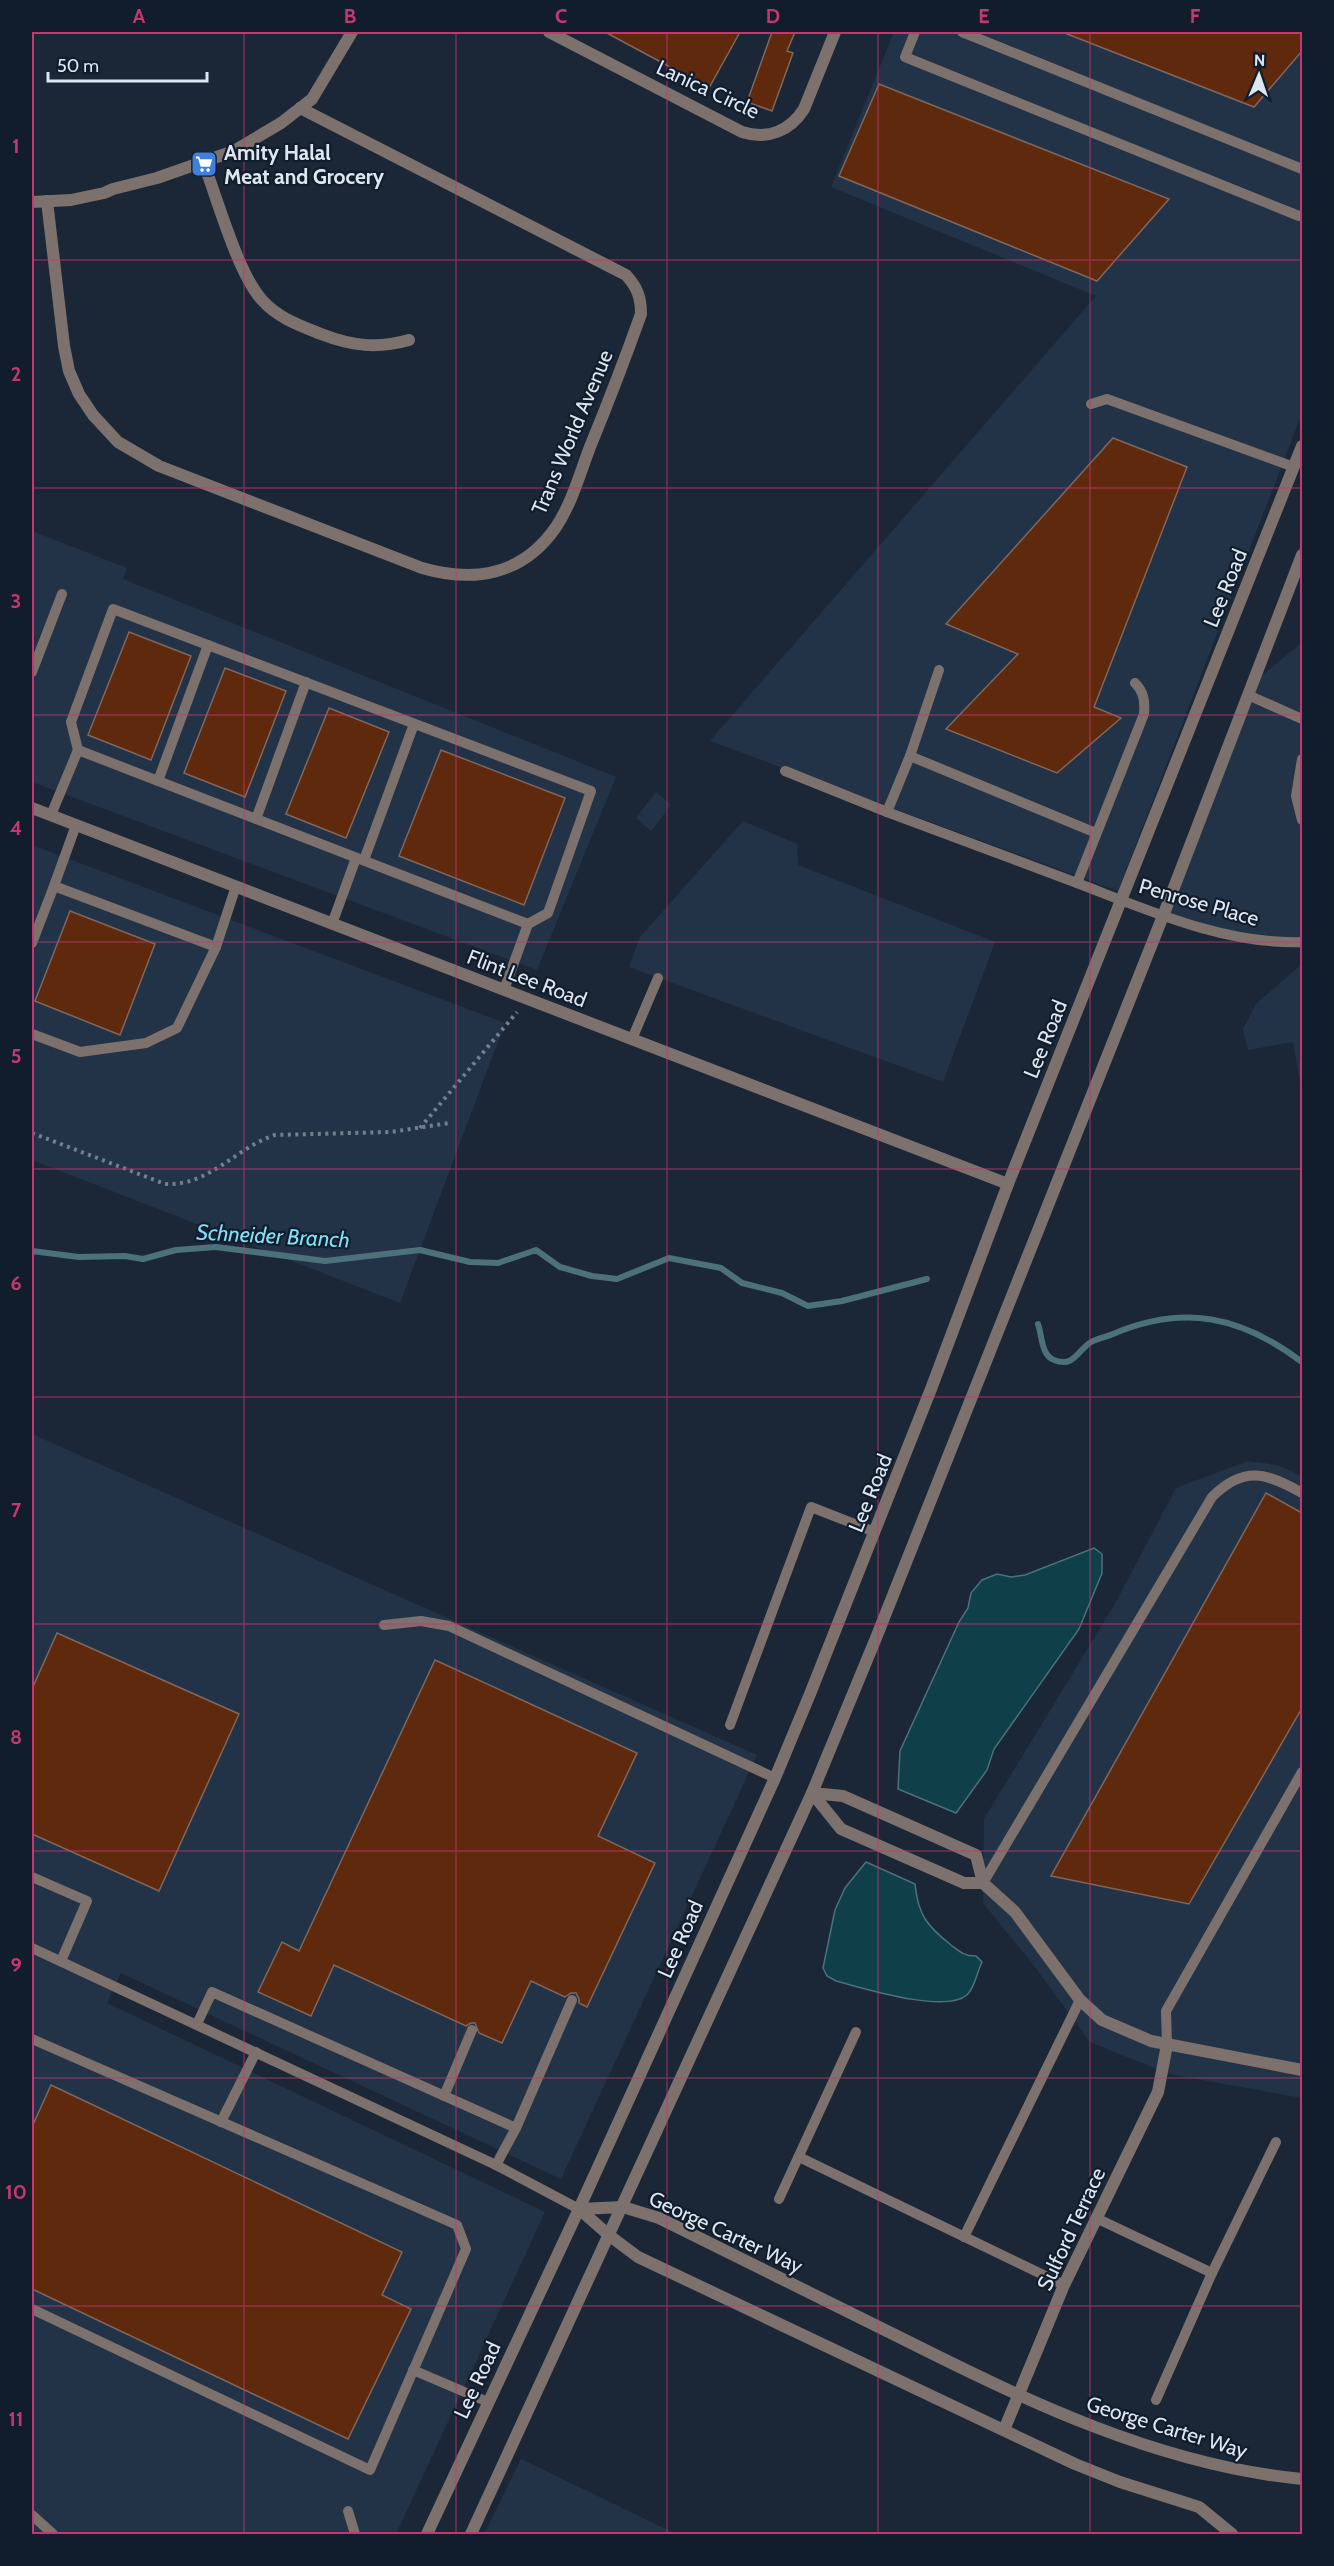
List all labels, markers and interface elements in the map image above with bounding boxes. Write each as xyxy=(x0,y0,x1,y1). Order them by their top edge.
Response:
text: A xyxy=(133,4,146,28)
text: B xyxy=(344,4,356,28)
text: C xyxy=(555,4,567,28)
text: D xyxy=(766,4,780,28)
text: E xyxy=(978,4,990,28)
text: F xyxy=(1190,4,1201,28)
scale bar xyxy=(48,45,207,83)
north arrow xyxy=(1229,45,1289,105)
text: N xyxy=(1254,51,1265,70)
street label: Lanica Circle xyxy=(653,54,764,124)
text: 50 m xyxy=(57,55,99,77)
text: 1 xyxy=(12,134,20,158)
place label: Amity Halal Meat and Grocery xyxy=(224,140,385,189)
supermarket icon: Amity Halal Meat and Grocery xyxy=(189,149,219,179)
street label: Trans World Avenue xyxy=(526,346,618,518)
text: 2 xyxy=(11,362,21,386)
street label: Lee Road xyxy=(1198,545,1252,631)
text: 3 xyxy=(11,589,21,613)
text: 4 xyxy=(10,816,22,840)
street label: Penrose Place xyxy=(1136,873,1262,931)
street label: Flint Lee Road xyxy=(464,944,590,1012)
street label: Lee Road xyxy=(1018,996,1072,1082)
text: 5 xyxy=(11,1044,21,1068)
water label: Schneider Branch xyxy=(196,1219,350,1253)
text: 6 xyxy=(10,1271,22,1295)
street label: Lee Road xyxy=(843,1450,897,1536)
text: 7 xyxy=(11,1498,22,1522)
text: 8 xyxy=(10,1725,22,1749)
street label: Lee Road xyxy=(652,1896,708,1982)
text: 9 xyxy=(10,1953,22,1977)
street label: Sulford Terrace xyxy=(1032,2163,1110,2294)
text: 10 xyxy=(5,2180,27,2204)
street label: George Carter Way xyxy=(645,2185,807,2279)
street label: Lee Road xyxy=(448,2338,506,2422)
street label: George Carter Way xyxy=(1084,2391,1251,2463)
text: 11 xyxy=(9,2407,23,2431)

